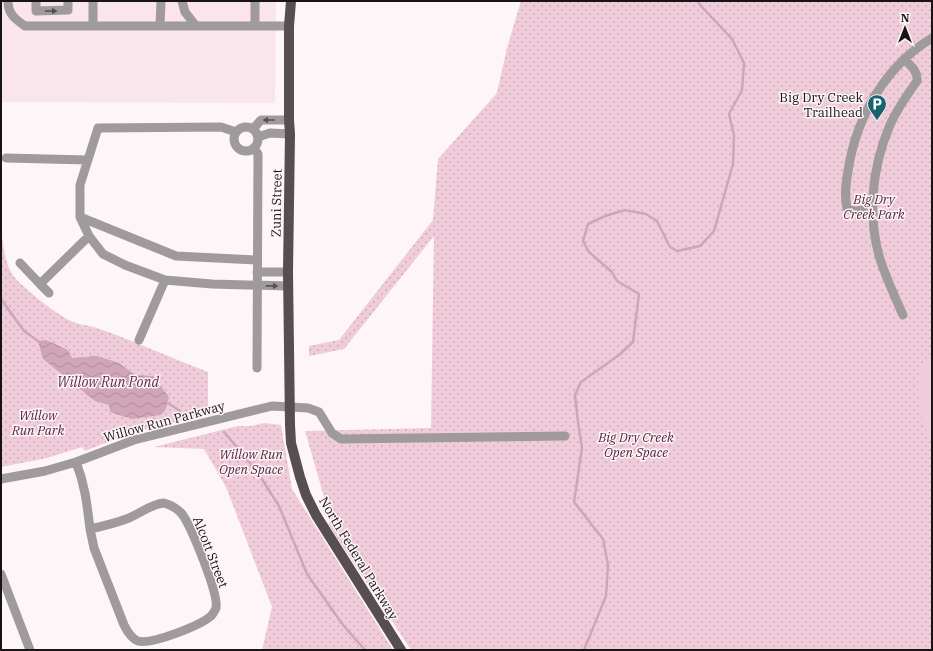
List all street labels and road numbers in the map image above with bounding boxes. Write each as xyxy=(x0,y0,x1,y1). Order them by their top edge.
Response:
street label: Zuni Street xyxy=(267,168,286,237)
street label: Willow Run Parkway xyxy=(102,397,227,446)
street label: North Federal Parkway xyxy=(315,494,402,623)
street label: Alcott Street xyxy=(189,514,232,591)

